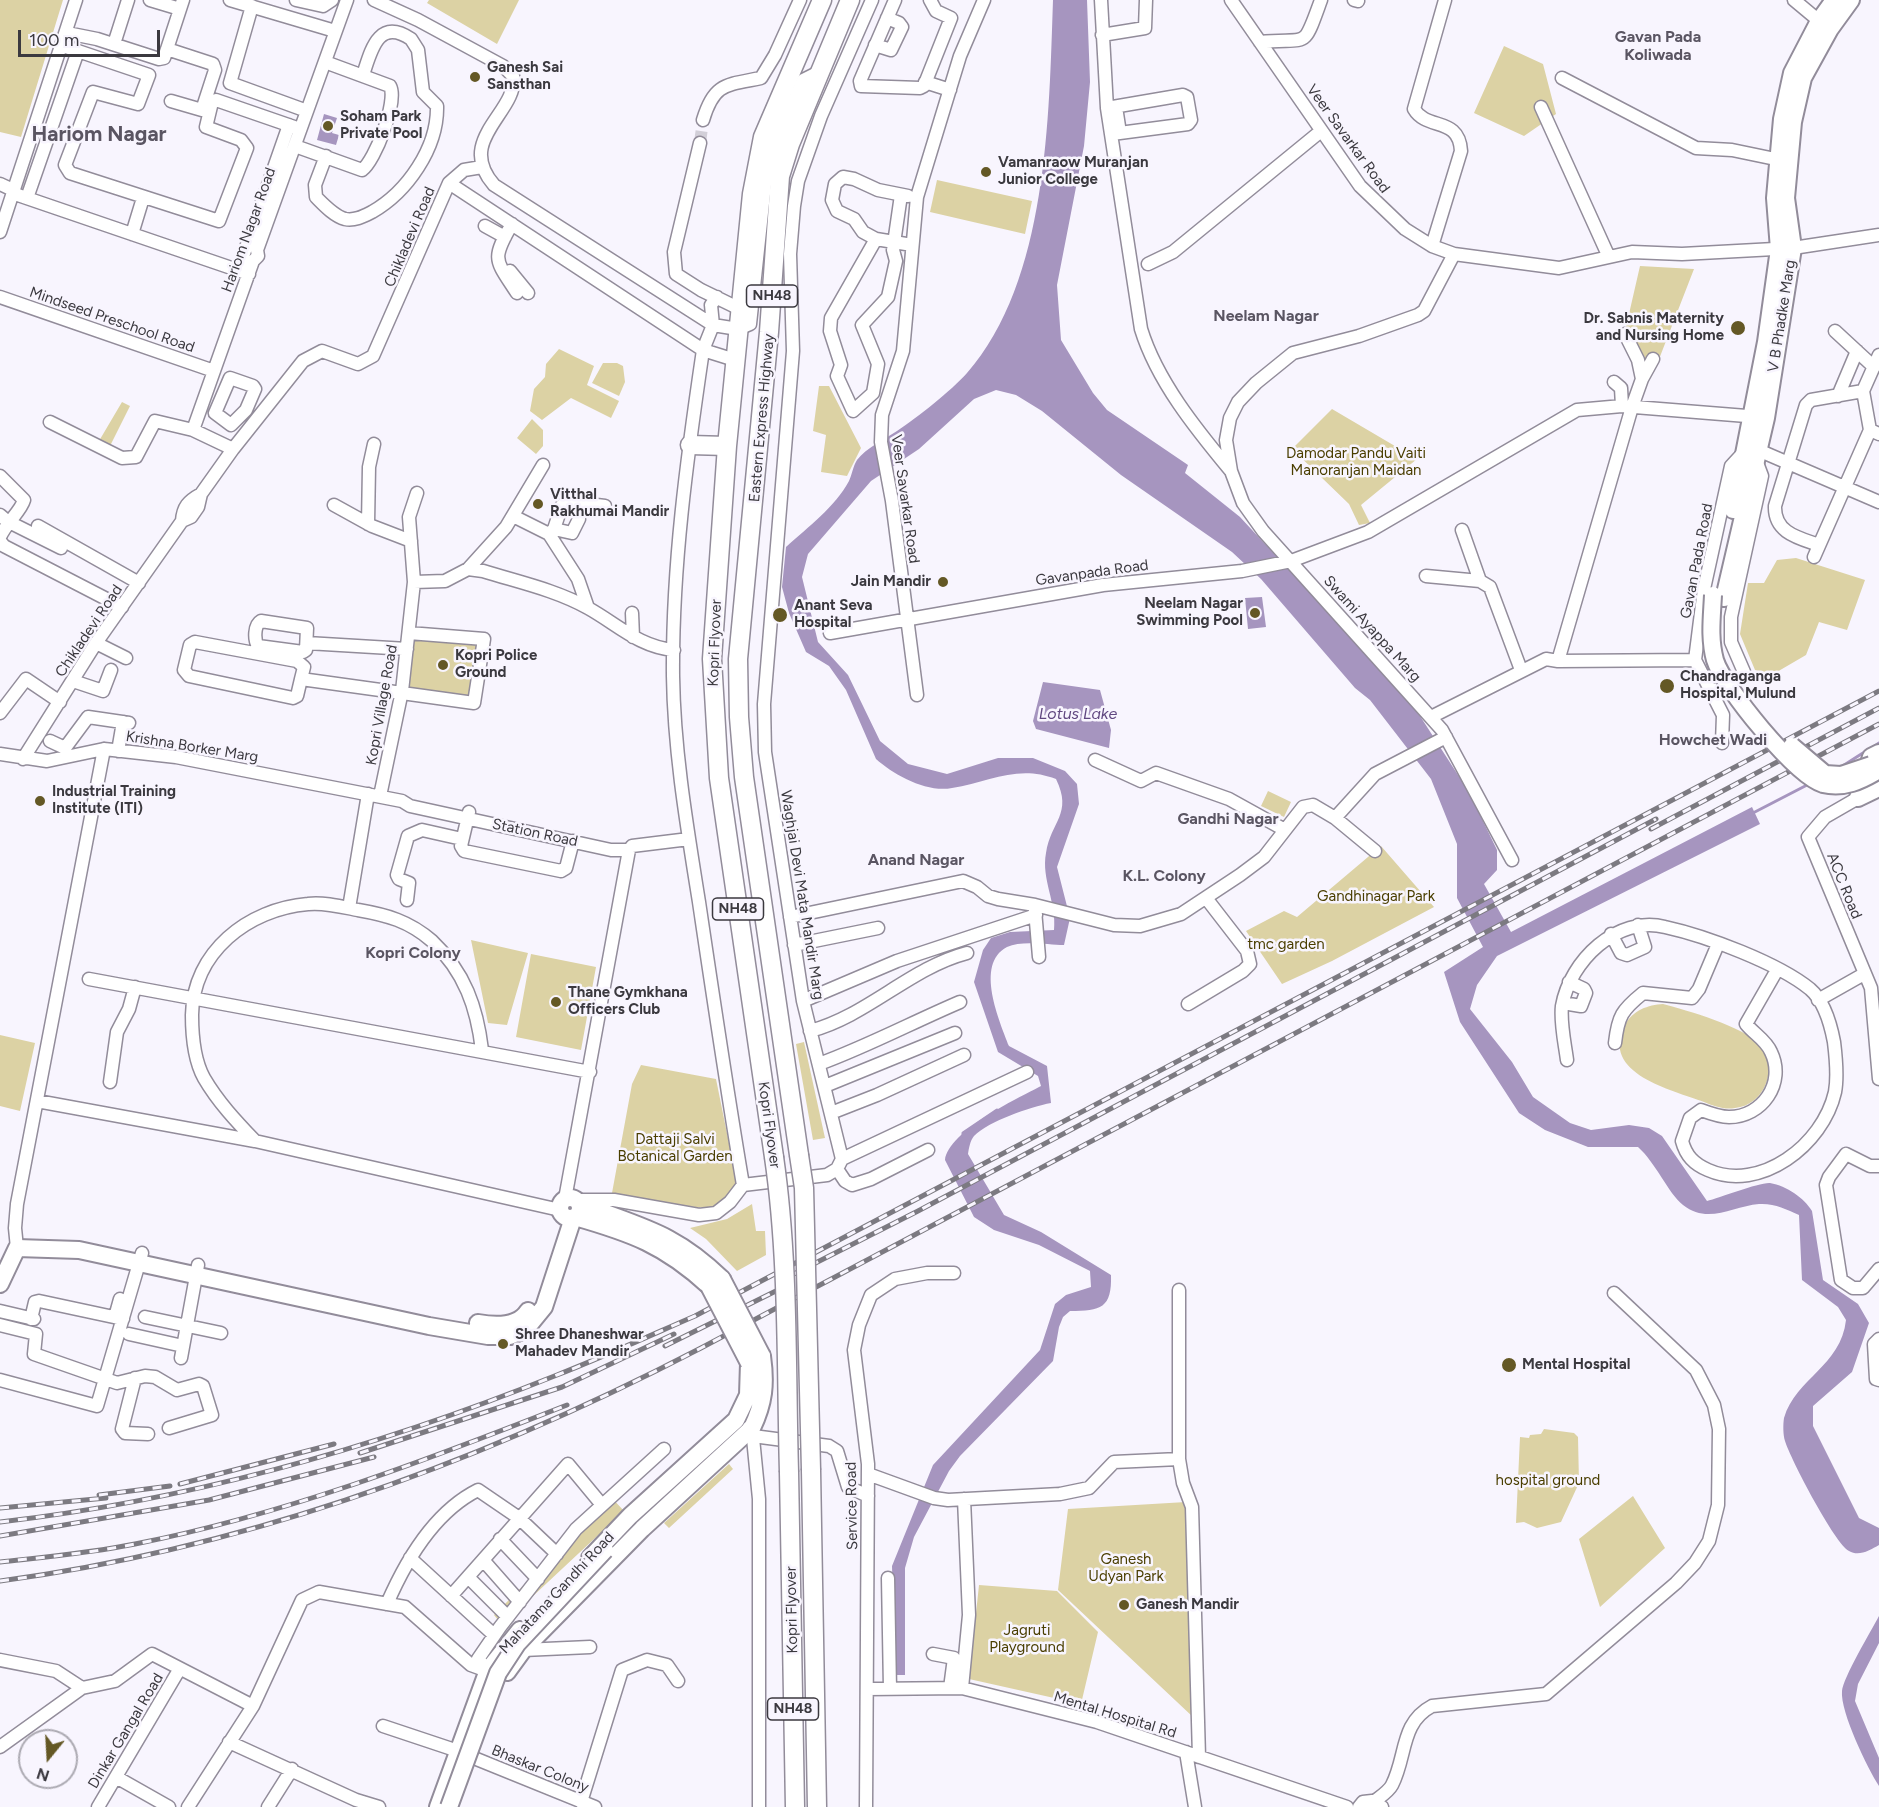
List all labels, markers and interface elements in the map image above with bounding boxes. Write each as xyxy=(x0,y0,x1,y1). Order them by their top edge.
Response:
scale bar xyxy=(21,18,164,56)
district label: Gavan Pada Koliwada xyxy=(1615,27,1701,65)
text: 100 m xyxy=(29,29,79,51)
place label: Ganesh Sai Sansthan xyxy=(487,59,563,94)
marker: Ganesh Sai Sansthan xyxy=(468,70,482,84)
street label: Veer Savarkar Road xyxy=(1302,81,1394,197)
place label: Soham Park Private Pool xyxy=(340,108,423,143)
marker: Soham Park Private Pool xyxy=(321,119,335,133)
district label: Hariom Nagar xyxy=(31,122,167,148)
place label: Vamanraow Muranjan Junior College xyxy=(998,154,1148,189)
street label: Hariom Nagar Road xyxy=(218,165,280,295)
marker: Vamanraow Muranjan Junior College xyxy=(979,165,993,179)
street label: Chikladevi Road xyxy=(381,184,439,290)
street label: V B Phadke Marg xyxy=(1764,258,1800,374)
street label: Mindseed Preschool Road xyxy=(27,283,197,357)
road number: NH48 xyxy=(746,285,798,307)
district label: Neelam Nagar xyxy=(1213,306,1319,326)
place label: Dr. Sabnis Maternity and Nursing Home xyxy=(1584,310,1724,345)
marker: Dr. Sabnis Maternity and Nursing Home xyxy=(1729,319,1747,337)
street label: Eastern Express Highway xyxy=(746,333,778,503)
street label: Veer Savarkar Road xyxy=(887,433,923,565)
park label: Damodar Pandu Vaiti Manoranjan Maidan xyxy=(1286,445,1426,480)
place label: Vitthal Rakhumai Mandir xyxy=(550,486,669,521)
marker: Vitthal Rakhumai Mandir xyxy=(531,497,545,511)
street label: Gavan Pada Road xyxy=(1677,502,1717,620)
street label: Gavanpada Road xyxy=(1034,556,1150,590)
street label: Swami Ayappa Marg xyxy=(1319,572,1425,686)
place label: Jain Mandir xyxy=(851,573,931,591)
marker: Jain Mandir xyxy=(936,575,950,589)
street label: Chikladevi Road xyxy=(52,582,126,680)
place label: Neelam Nagar Swimming Pool xyxy=(1136,595,1243,630)
place label: Anant Seva Hospital xyxy=(794,597,873,632)
street label: Kopri Flyover xyxy=(704,599,726,687)
marker: Anant Seva Hospital xyxy=(771,606,789,624)
marker: Neelam Nagar Swimming Pool xyxy=(1248,606,1262,620)
street label: Kopri Village Road xyxy=(363,643,401,767)
place label: Kopri Police Ground xyxy=(455,647,537,682)
marker: Kopri Police Ground xyxy=(436,658,450,672)
place label: Chandraganga Hospital, Mulund xyxy=(1680,668,1796,703)
marker: Chandraganga Hospital, Mulund xyxy=(1658,677,1676,695)
water label: Lotus Lake xyxy=(1039,704,1117,724)
street label: Krishna Borker Marg xyxy=(124,728,260,766)
district label: Howchet Wadi xyxy=(1659,730,1767,750)
place label: Industrial Training Institute (ITI) xyxy=(52,783,176,818)
street label: Waghjai Devi Mata Mandir Marg xyxy=(777,789,827,1001)
marker: Industrial Training Institute (ITI) xyxy=(33,794,47,808)
district label: Gandhi Nagar xyxy=(1177,809,1279,829)
street label: Station Road xyxy=(491,815,579,851)
district label: Anand Nagar xyxy=(868,850,964,870)
street label: ACC Road xyxy=(1823,850,1865,922)
district label: K.L. Colony xyxy=(1122,866,1206,886)
park label: Gandhinagar Park xyxy=(1317,888,1435,906)
road number: NH48 xyxy=(712,898,764,920)
park label: tmc garden xyxy=(1247,936,1325,954)
district label: Kopri Colony xyxy=(365,943,461,963)
place label: Thane Gymkhana Officers Club xyxy=(568,984,688,1019)
marker: Thane Gymkhana Officers Club xyxy=(549,995,563,1009)
street label: Kopri Flyover xyxy=(754,1080,784,1170)
park label: Dattaji Salvi Botanical Garden xyxy=(617,1131,733,1166)
place label: Shree Dhaneshwar Mahadev Mandir xyxy=(515,1326,644,1361)
marker: Shree Dhaneshwar Mahadev Mandir xyxy=(496,1337,510,1351)
marker: Mental Hospital xyxy=(1500,1356,1518,1374)
place label: Mental Hospital xyxy=(1522,1356,1630,1374)
street label: Service Road xyxy=(842,1462,862,1550)
park label: hospital ground xyxy=(1496,1472,1600,1490)
street label: Mahatama Gandhi Road xyxy=(496,1528,618,1658)
park label: Ganesh Udyan Park xyxy=(1088,1551,1164,1586)
street label: Kopri Flyover xyxy=(782,1566,802,1654)
place label: Ganesh Mandir xyxy=(1136,1596,1239,1614)
marker: Ganesh Mandir xyxy=(1117,1598,1131,1612)
park label: Jagruti Playground xyxy=(989,1622,1065,1657)
street label: Dinkar Gangal Road xyxy=(85,1670,167,1792)
street label: Mental Hospital Rd xyxy=(1051,1688,1179,1742)
road number: NH48 xyxy=(768,1698,818,1720)
north arrow xyxy=(18,1729,78,1789)
street label: Bhaskar Colony xyxy=(489,1741,591,1797)
text: N xyxy=(34,1764,52,1786)

